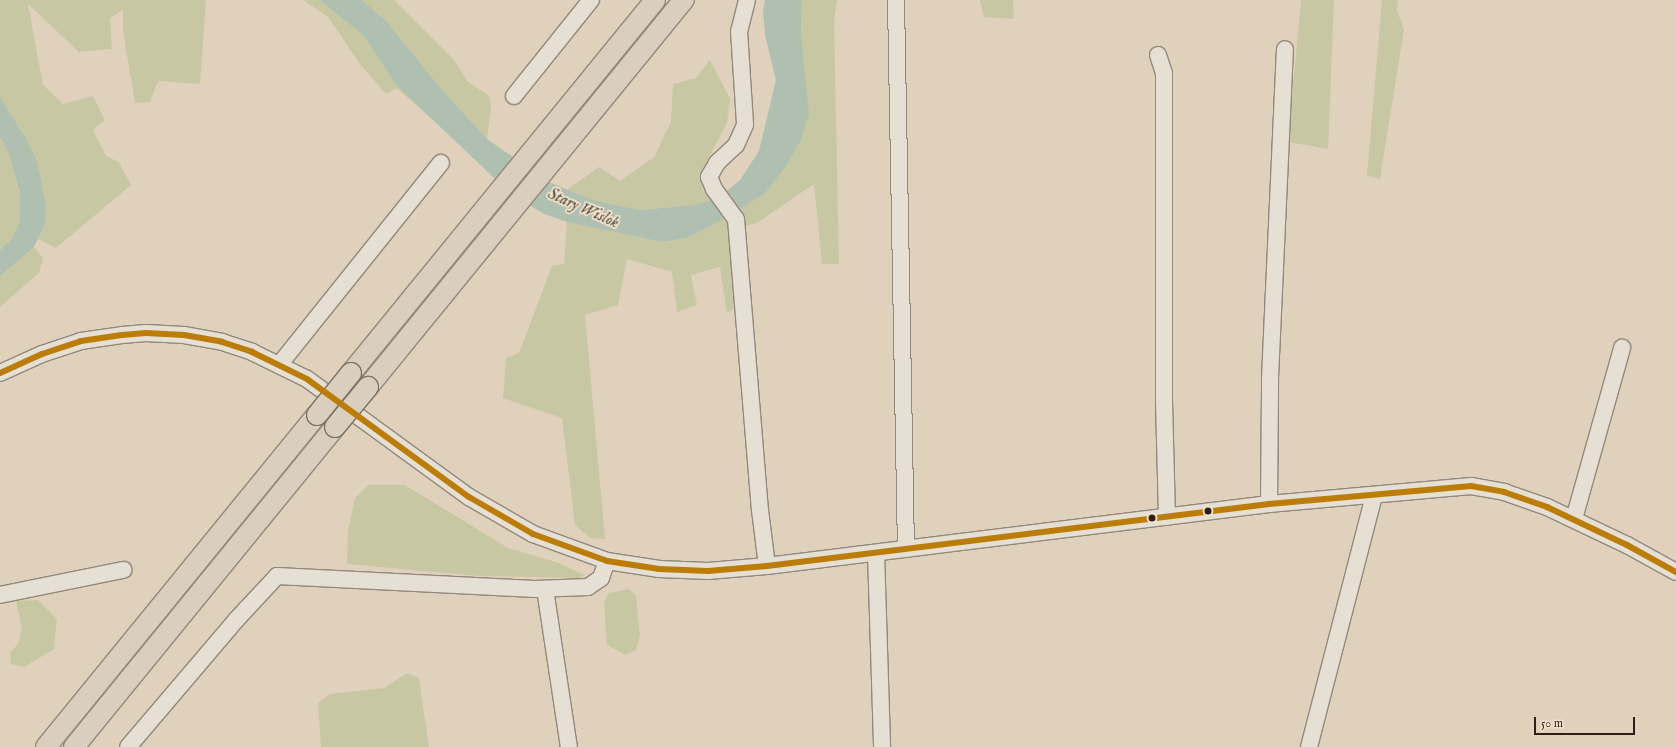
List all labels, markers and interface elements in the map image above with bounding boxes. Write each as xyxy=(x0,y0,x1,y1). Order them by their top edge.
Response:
water label: Stary Wislok xyxy=(545,185,621,233)
unlabelled marker xyxy=(1203,506,1213,516)
unlabelled marker xyxy=(1147,513,1157,523)
scale bar xyxy=(1536,709,1637,735)
text: 50 m xyxy=(1541,716,1563,731)

